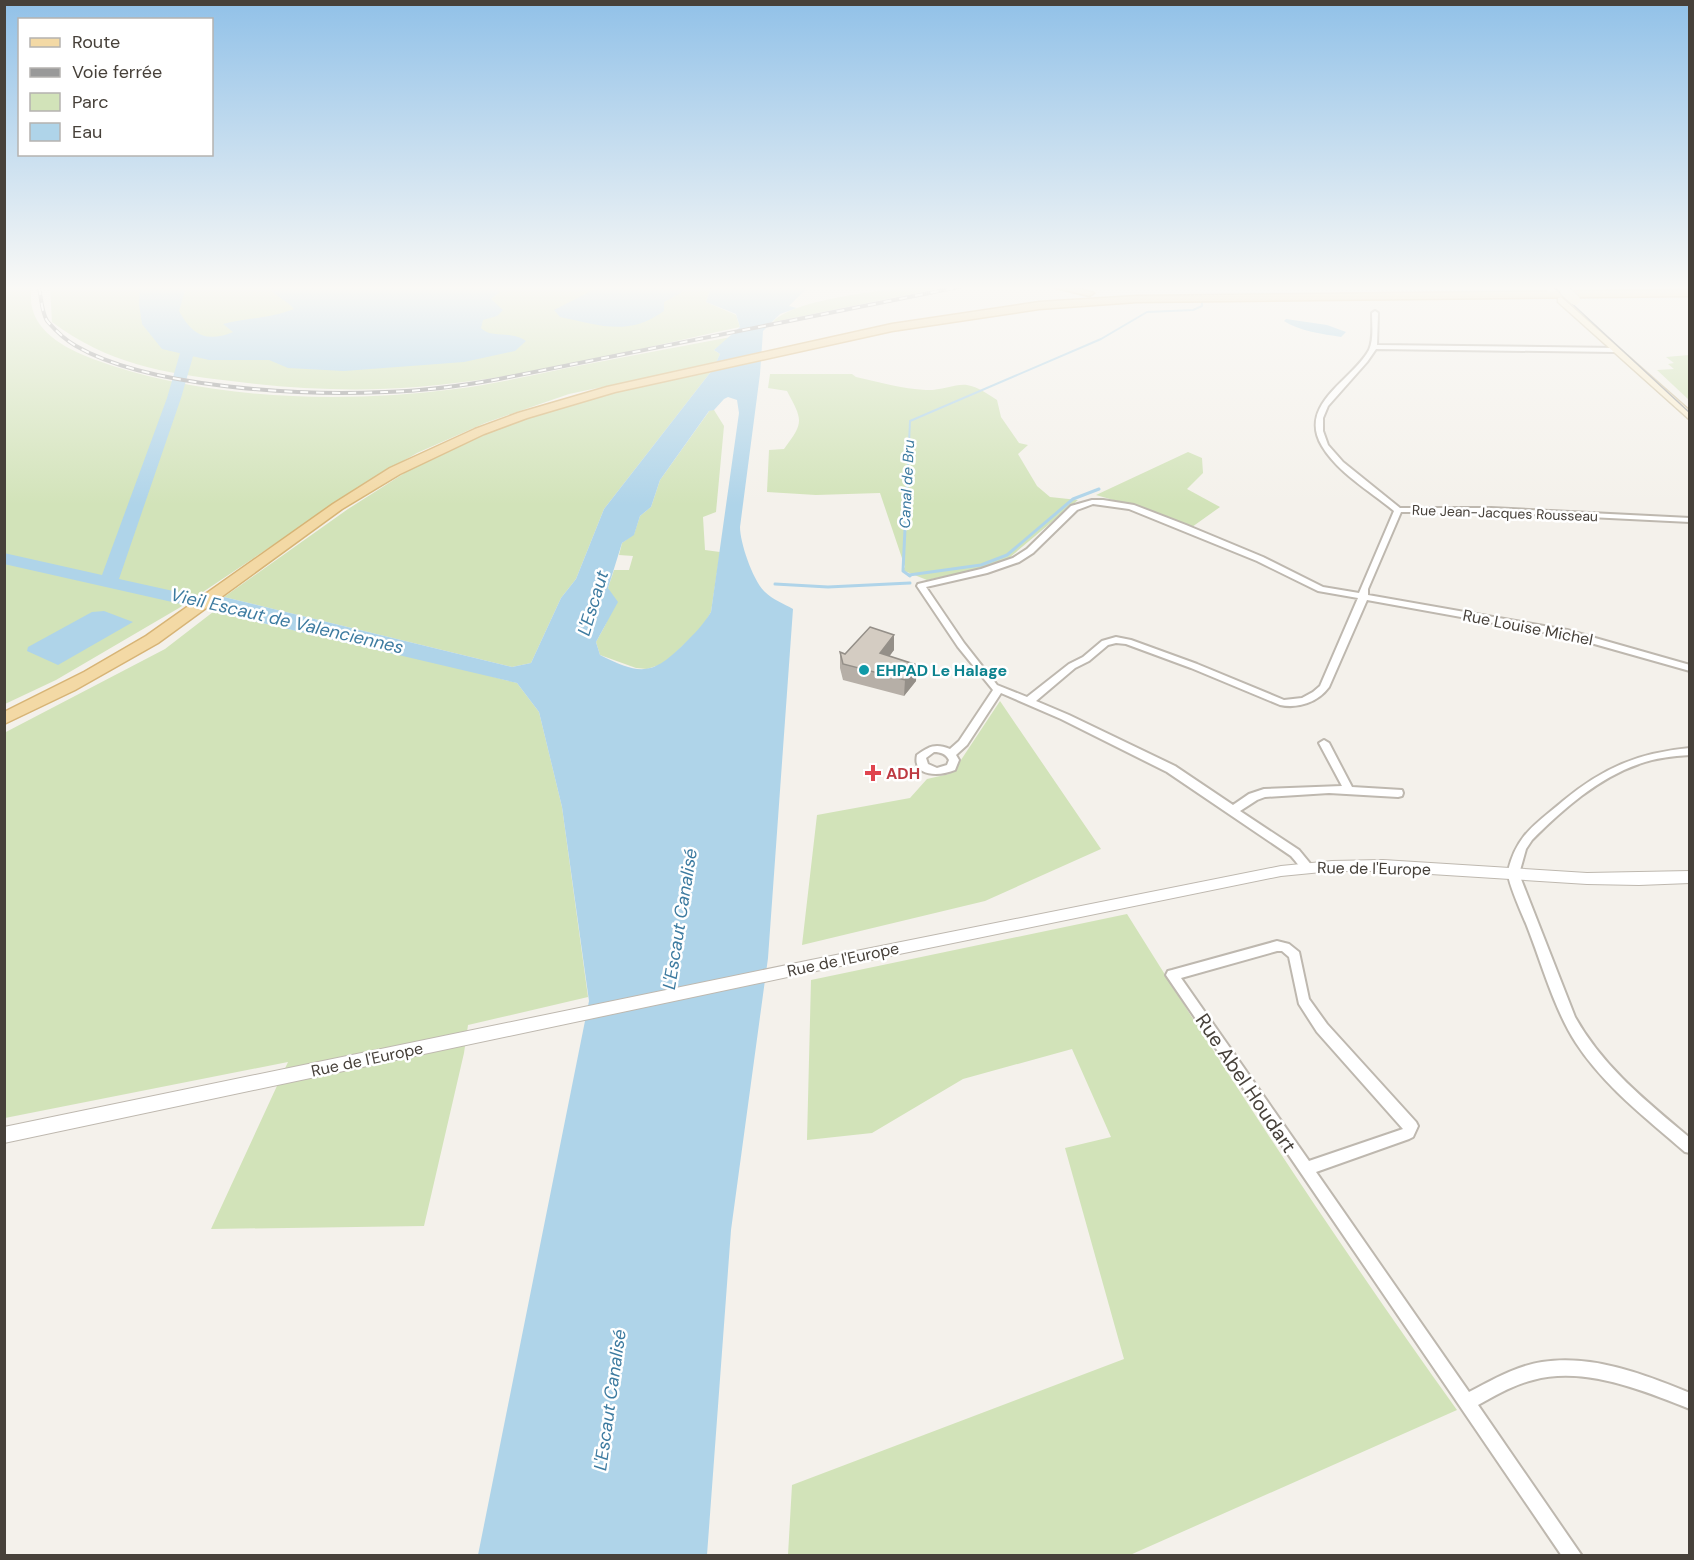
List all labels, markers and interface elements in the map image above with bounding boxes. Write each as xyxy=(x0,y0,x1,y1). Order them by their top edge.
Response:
legend xyxy=(18,18,213,156)
text: Route xyxy=(72,30,120,54)
text: Voie ferrée xyxy=(72,60,162,84)
text: Parc xyxy=(72,90,108,114)
text: Eau xyxy=(72,120,102,144)
water label: Canal de Bru xyxy=(895,439,919,529)
street label: Rue Jean-Jacques Rousseau xyxy=(1412,501,1598,525)
water label: L'Escaut xyxy=(572,567,615,638)
water label: Vieil Escaut de Valenciennes xyxy=(168,582,406,660)
street label: Rue Louise Michel xyxy=(1461,605,1595,650)
place label: EHPAD Le Halage xyxy=(876,660,1007,681)
marker: EHPAD Le Halage xyxy=(857,663,871,677)
place label: ADH xyxy=(886,763,920,784)
marker: ADH xyxy=(864,764,882,782)
water label: L'Escaut Canalisé xyxy=(657,847,703,991)
street label: Rue de l'Europe xyxy=(1317,857,1431,880)
street label: Rue de l'Europe xyxy=(785,937,901,982)
street label: Rue Abel Houdart xyxy=(1190,1008,1302,1158)
street label: Rue de l'Europe xyxy=(309,1037,425,1082)
water label: L'Escaut Canalisé xyxy=(588,1328,632,1472)

